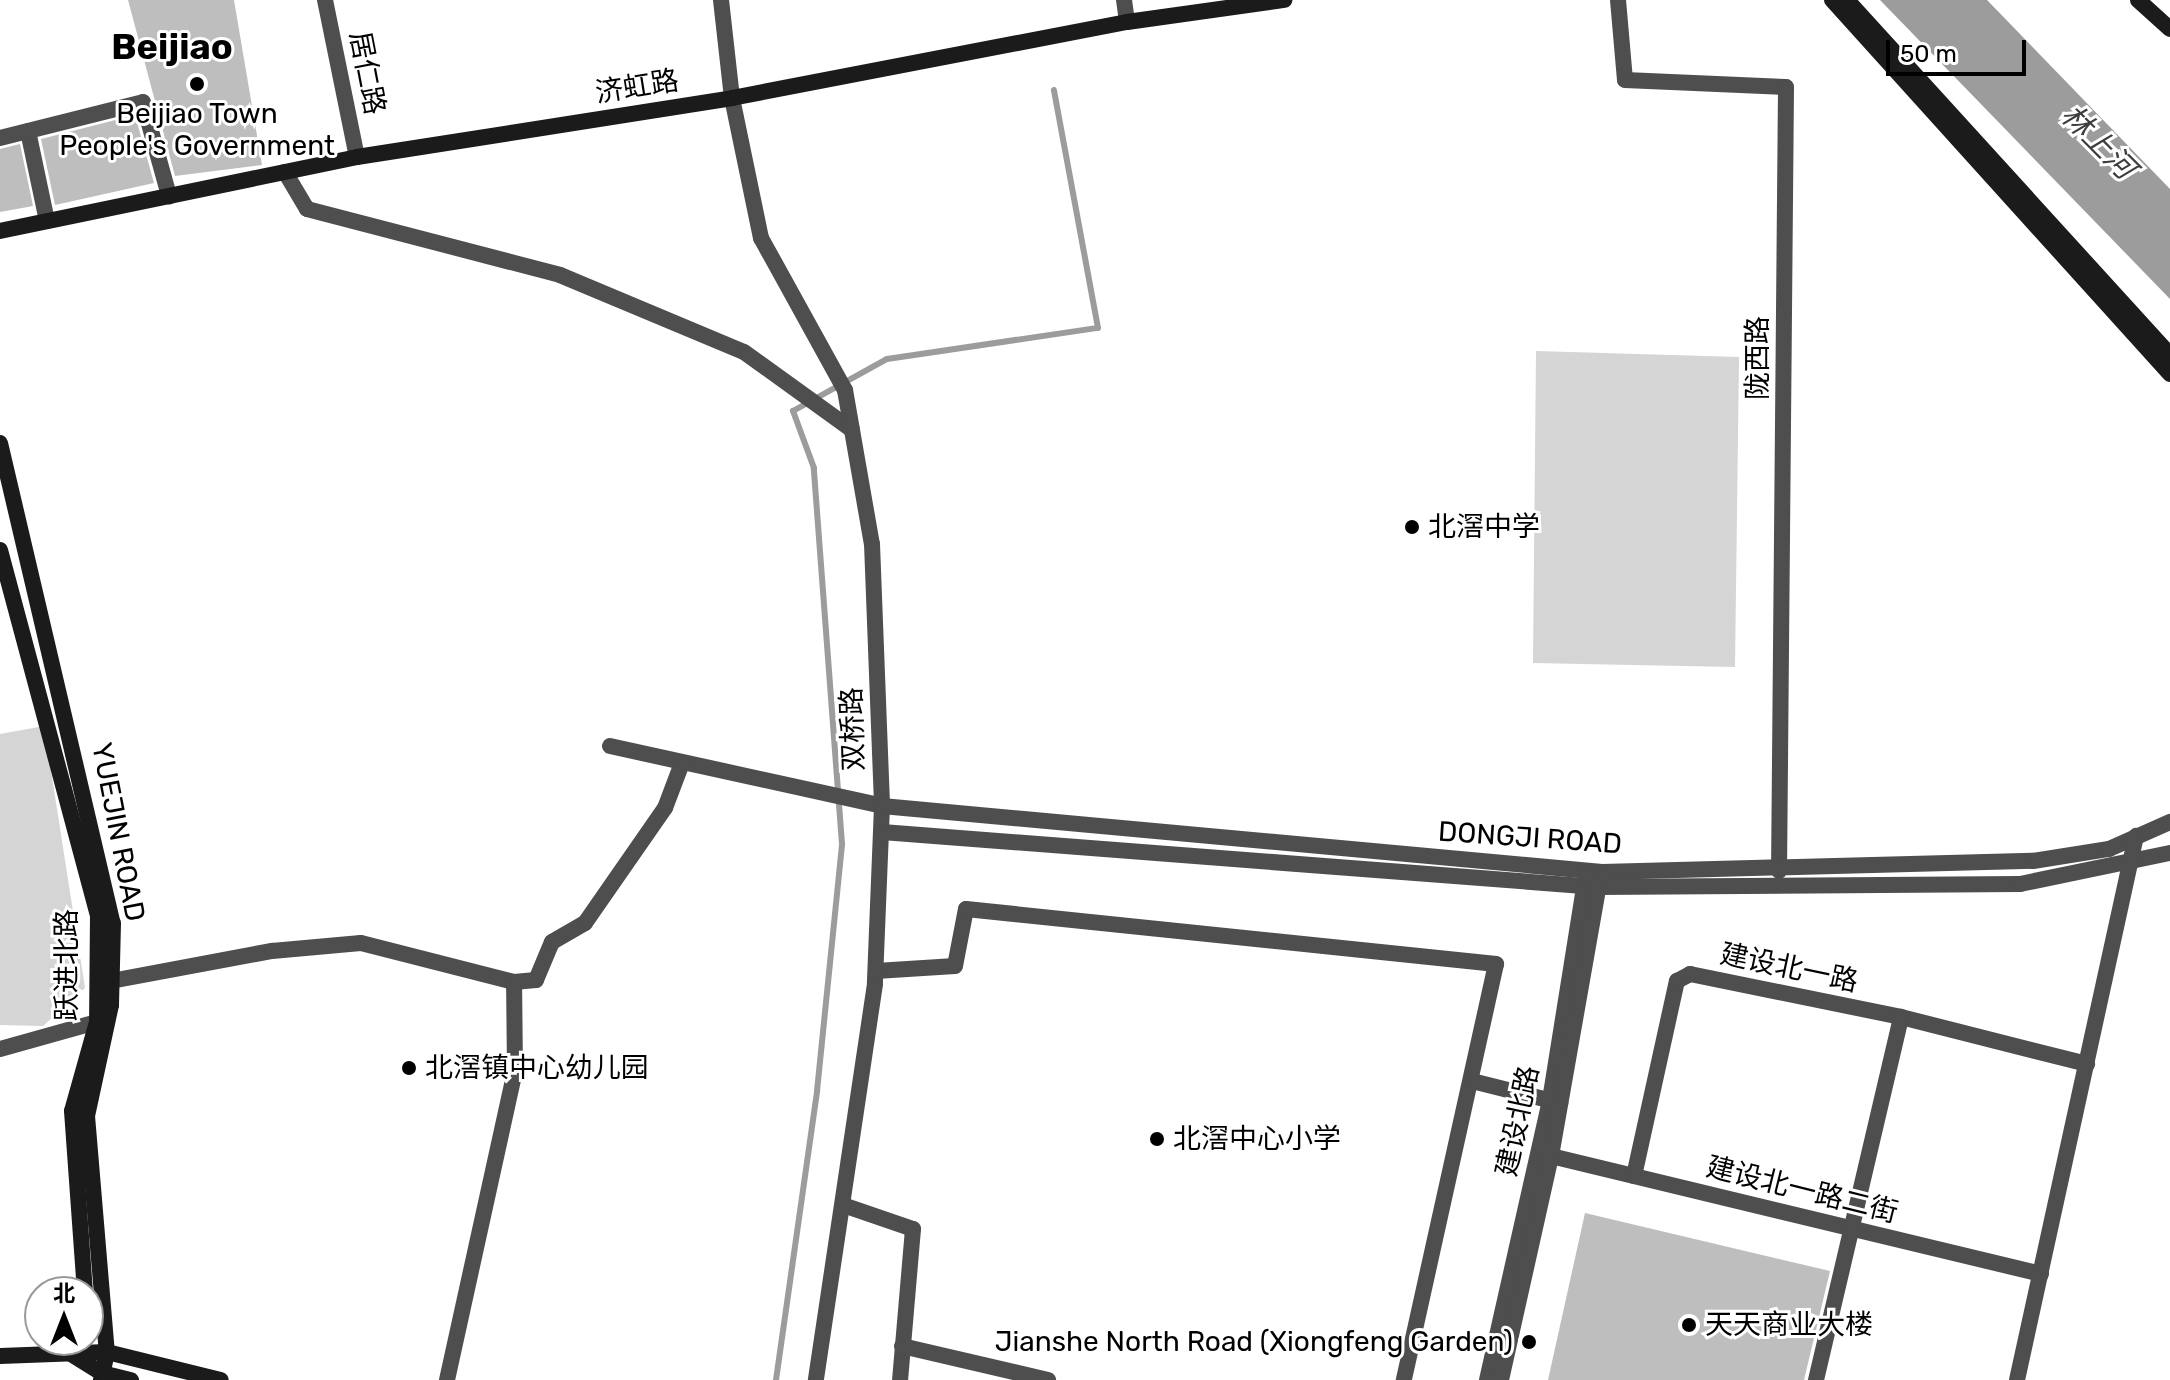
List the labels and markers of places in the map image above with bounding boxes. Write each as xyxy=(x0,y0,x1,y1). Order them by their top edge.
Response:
marker: Beijiao Town People's Government xyxy=(188,75,206,93)
place label: Beijiao Town People's Government xyxy=(59,97,335,163)
place label: 北滘中学 xyxy=(1428,510,1540,544)
marker: 北滘中学 xyxy=(1403,518,1421,536)
place label: 北滘镇中心幼儿园 xyxy=(425,1051,649,1085)
marker: 北滘镇中心幼儿园 xyxy=(400,1059,418,1077)
place label: 北滘中心小学 xyxy=(1173,1122,1341,1156)
marker: 北滘中心小学 xyxy=(1148,1130,1166,1148)
place label: 天天商业大楼 xyxy=(1705,1308,1873,1342)
marker: 天天商业大楼 xyxy=(1680,1316,1698,1334)
place label: Jianshe North Road (Xiongfeng Garden) xyxy=(995,1325,1513,1359)
marker: Jianshe North Road (Xiongfeng Garden) xyxy=(1520,1333,1538,1351)

